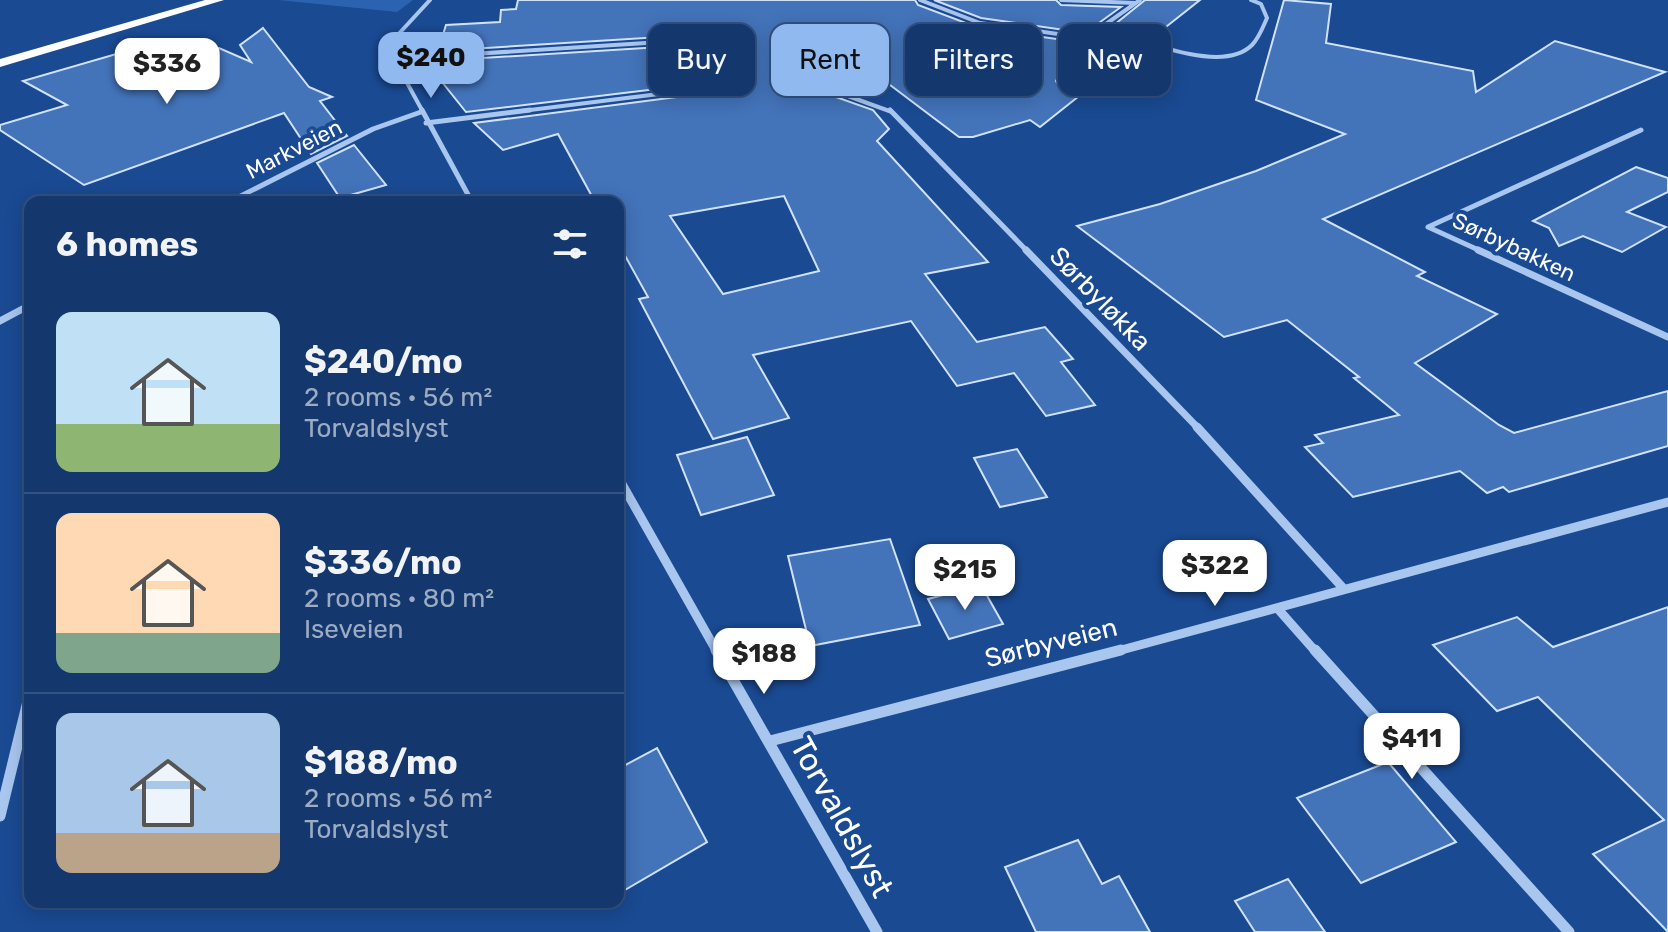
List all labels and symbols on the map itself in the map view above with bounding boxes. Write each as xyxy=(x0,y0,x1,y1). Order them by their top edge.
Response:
pin: $240 xyxy=(384,32,478,100)
pin: $336 xyxy=(120,38,214,106)
street label: Markveien xyxy=(241,113,347,185)
street label: Sørbybakken xyxy=(1448,207,1580,287)
street label: Sørbyløkka xyxy=(1043,241,1157,357)
pin: $322 xyxy=(1168,540,1262,608)
pin: $215 xyxy=(918,544,1012,612)
street label: Sørbyveien xyxy=(982,612,1120,674)
pin: $188 xyxy=(717,628,811,696)
pin: $411 xyxy=(1365,713,1459,781)
street label: Torvaldslyst xyxy=(782,730,902,904)

